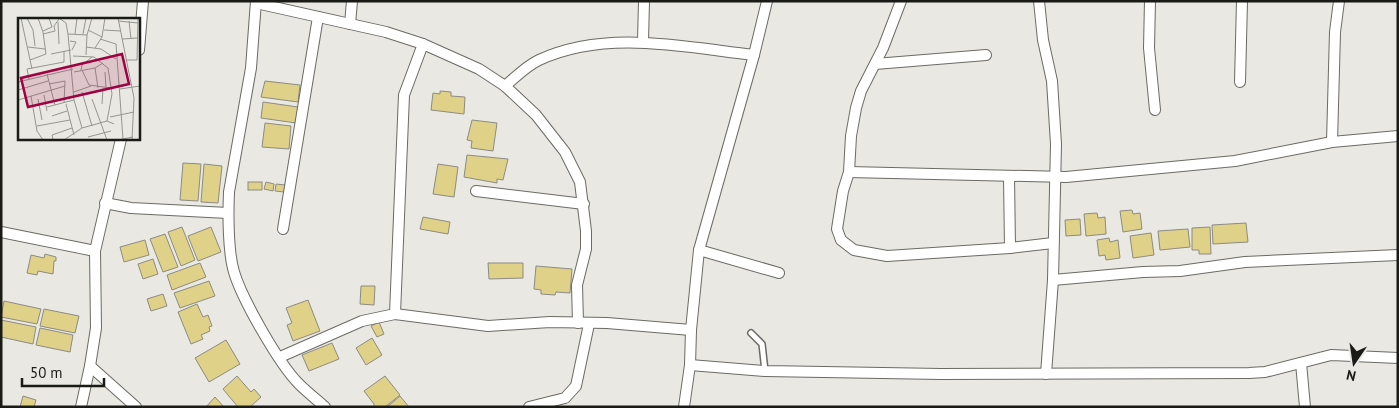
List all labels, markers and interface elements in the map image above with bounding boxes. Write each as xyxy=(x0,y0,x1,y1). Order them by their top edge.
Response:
inset map xyxy=(18,18,140,140)
north arrow xyxy=(1329,338,1379,388)
scale bar xyxy=(22,356,105,388)
text: 50 m xyxy=(30,363,63,382)
text: N xyxy=(1345,366,1358,385)

